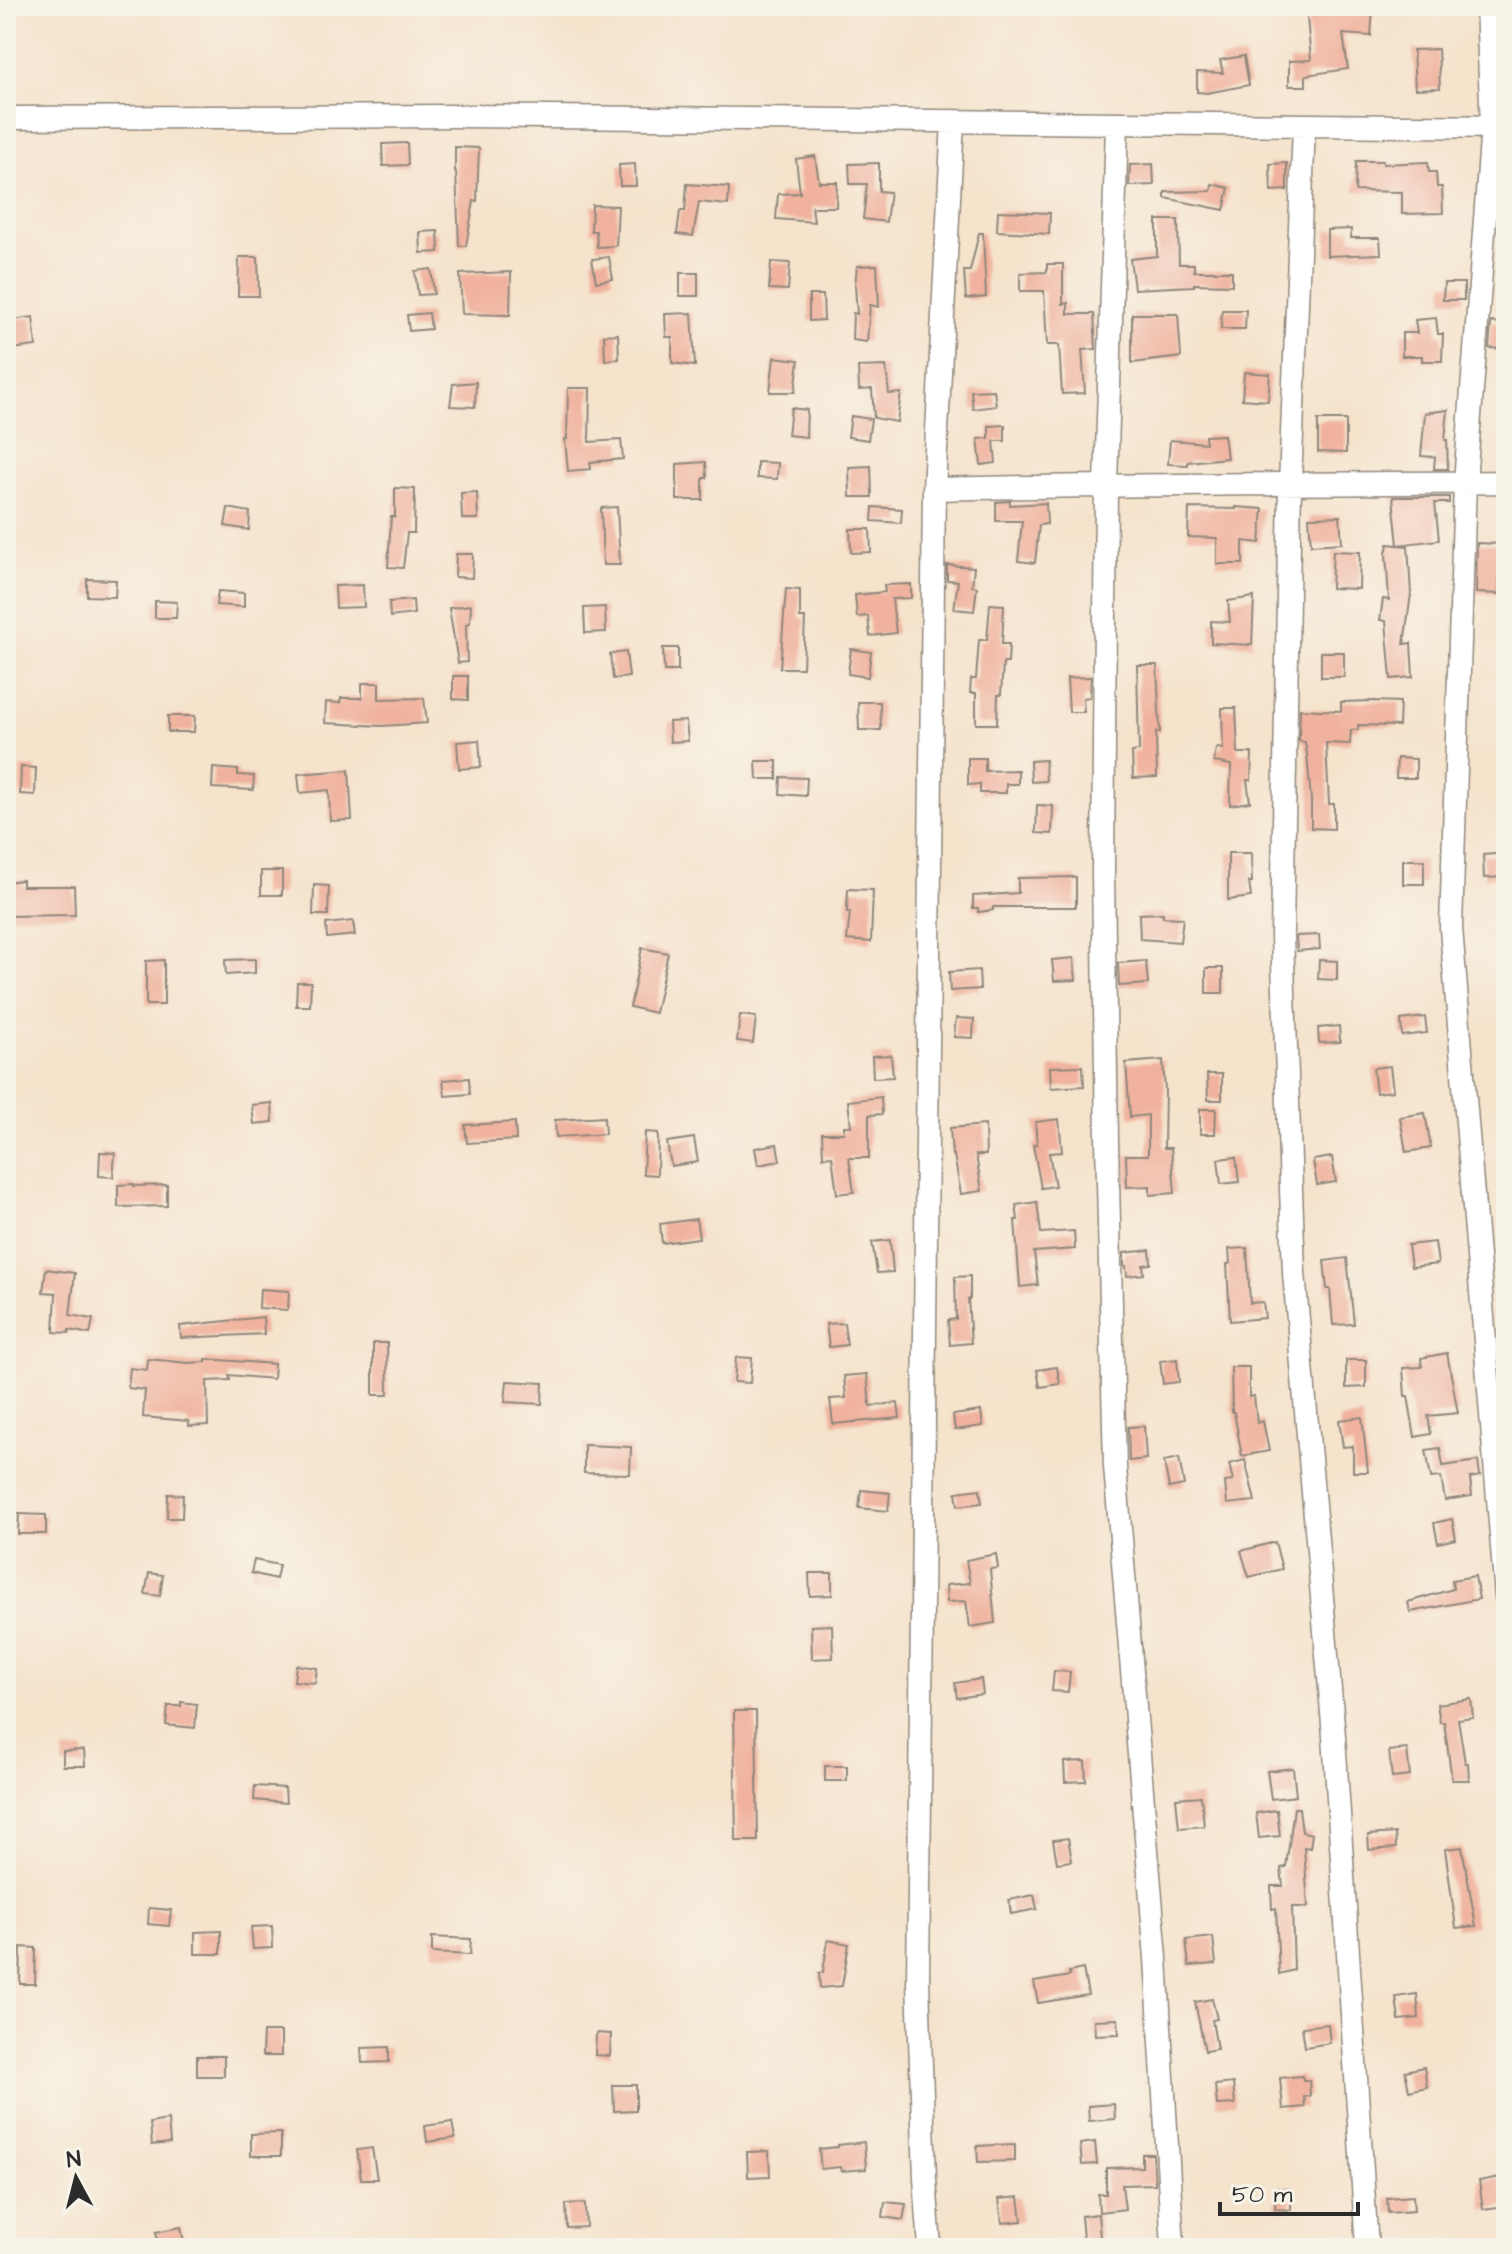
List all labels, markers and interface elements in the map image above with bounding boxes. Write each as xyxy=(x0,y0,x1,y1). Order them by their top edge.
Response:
north arrow xyxy=(36,2138,116,2218)
text: N xyxy=(65,2143,83,2176)
scale bar xyxy=(1220,2166,1358,2216)
text: 50 m xyxy=(1232,2178,1293,2212)

